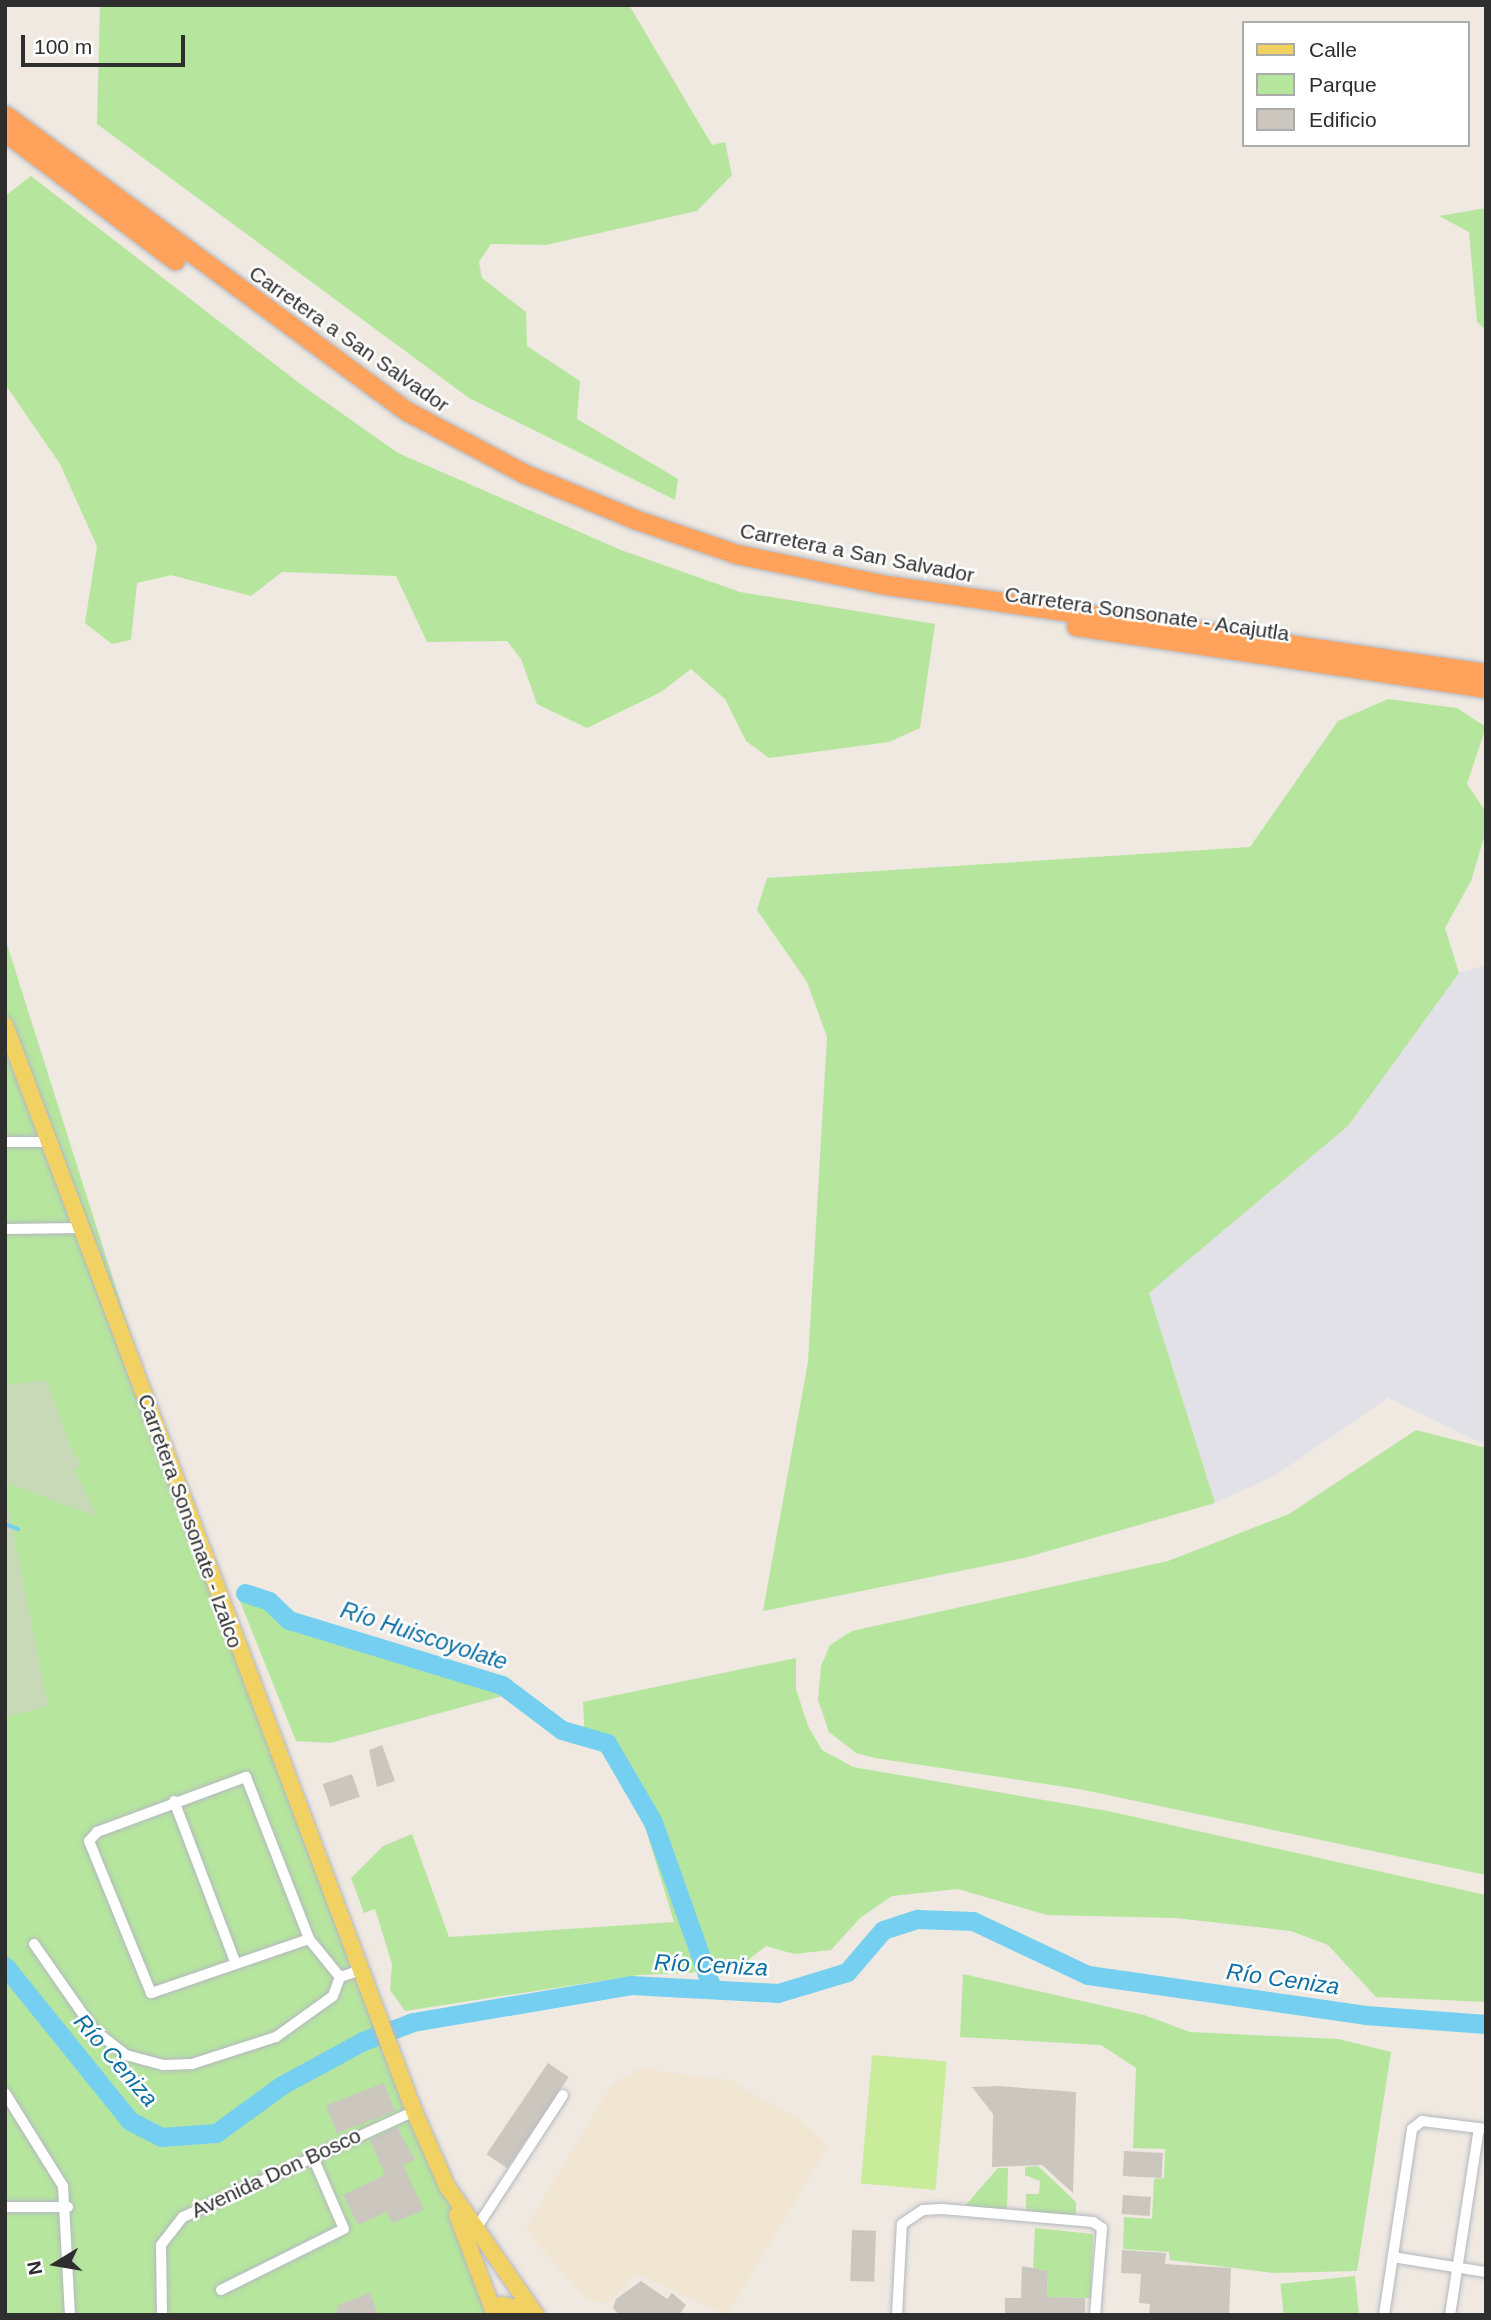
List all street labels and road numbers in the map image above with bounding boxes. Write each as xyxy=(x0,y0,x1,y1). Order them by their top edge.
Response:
street label: Carretera a San Salvador xyxy=(244,260,454,418)
street label: Carretera a San Salvador xyxy=(738,518,976,588)
street label: Carretera Sonsonate - Acajutla xyxy=(1002,581,1292,647)
street label: Carretera Sonsonate - Izalco xyxy=(132,1391,248,1651)
street label: Avenida Don Bosco xyxy=(187,2123,365,2223)

